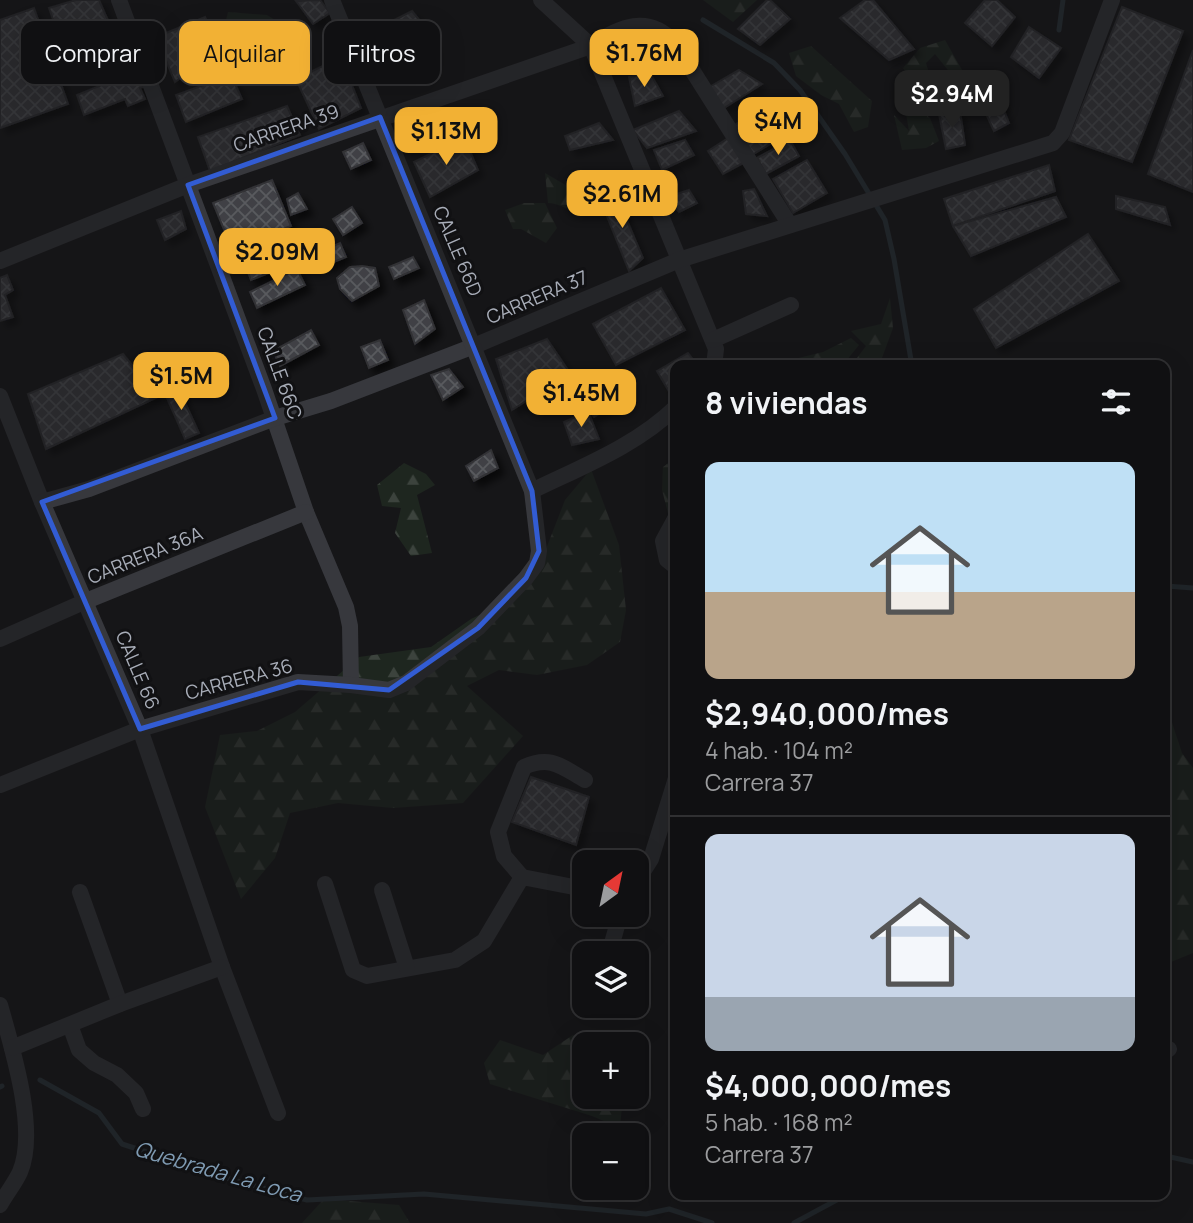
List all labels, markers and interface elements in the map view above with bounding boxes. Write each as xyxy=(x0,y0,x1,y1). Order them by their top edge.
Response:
chip: Comprar xyxy=(21,21,165,84)
chip: Alquilar xyxy=(179,21,310,84)
chip: Filtros xyxy=(324,21,440,84)
pin: $1.76M xyxy=(587,29,701,89)
text: $1.76M xyxy=(606,36,682,68)
pin: $2.94M xyxy=(895,71,1009,130)
text: $2.94M xyxy=(910,77,994,109)
pin: $4M xyxy=(744,97,812,157)
street label: CARRERA 39 xyxy=(230,98,342,158)
text: $4M xyxy=(754,104,802,136)
pin: $1.13M xyxy=(389,108,503,167)
text: $1.13M xyxy=(411,114,481,146)
pin: $2.61M xyxy=(565,170,679,230)
text: $2.61M xyxy=(583,177,661,209)
street label: CALLE 66D xyxy=(427,202,489,300)
pin: $2.09M xyxy=(220,229,334,288)
text: $2.09M xyxy=(235,235,319,267)
street label: CARRERA 37 xyxy=(482,264,592,330)
street label: CALLE 66C xyxy=(251,323,309,423)
pin: $1.5M xyxy=(132,352,230,412)
text: $1.5M xyxy=(149,359,213,391)
pin: $1.45M xyxy=(524,370,638,429)
text: $1.45M xyxy=(542,376,620,408)
text: 8 viviendas xyxy=(705,382,868,423)
icon: filters xyxy=(1097,383,1135,421)
icon: home xyxy=(857,507,983,633)
street label: CARRERA 36A xyxy=(83,520,207,590)
street label: CALLE 66 xyxy=(110,627,166,713)
street label: CARRERA 36 xyxy=(182,652,296,706)
text: $2,940,000/mes xyxy=(705,693,949,734)
text: 4 hab. · 104 m² xyxy=(705,734,853,766)
text: Carrera 37 xyxy=(705,766,814,798)
north arrow xyxy=(572,850,649,928)
map controls xyxy=(572,850,649,1200)
icon: home xyxy=(857,879,983,1005)
button: layers xyxy=(572,941,649,1018)
button: + xyxy=(572,1032,649,1109)
text: $4,000,000/mes xyxy=(705,1065,951,1106)
text: 5 hab. · 168 m² xyxy=(705,1106,853,1138)
button: − xyxy=(572,1123,649,1200)
water label: Quebrada La Loca xyxy=(132,1134,306,1209)
text: Carrera 37 xyxy=(705,1138,814,1170)

